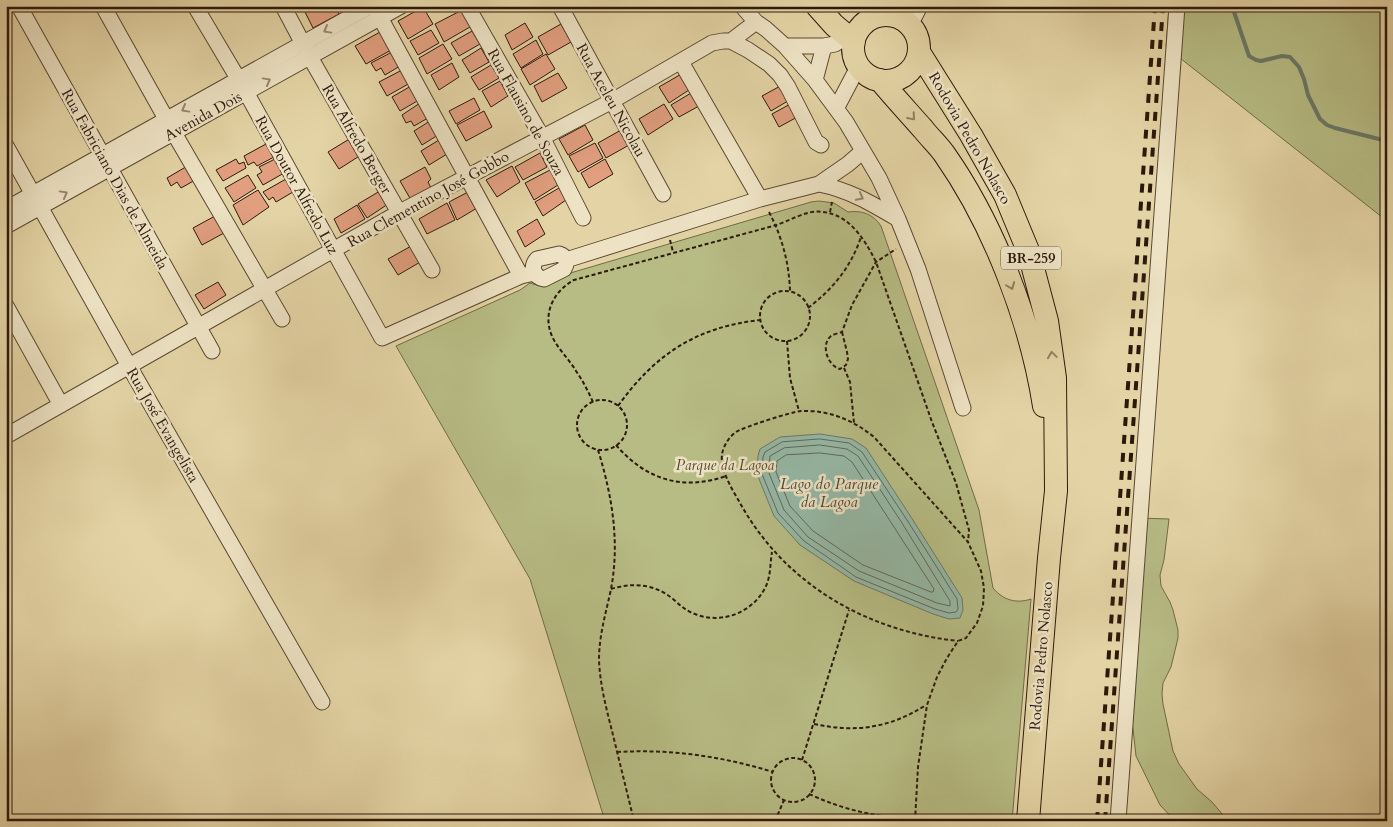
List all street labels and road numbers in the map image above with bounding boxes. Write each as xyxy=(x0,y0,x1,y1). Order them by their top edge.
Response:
street label: Rua Aceleu Nicolau xyxy=(572,40,650,160)
street label: Rua Flausino de Souza xyxy=(483,45,569,179)
street label: Rodovia Pedro Nolasco xyxy=(924,68,1016,208)
street label: Rua Alfredo Berger xyxy=(317,80,397,198)
street label: Rua Fabriciano Dias de Almeida xyxy=(57,85,173,273)
street label: Avenida Dois xyxy=(161,86,245,146)
street label: Rua Doutor Alfredo Luz xyxy=(251,112,344,258)
street label: Rua Clementino José Gobbo xyxy=(344,146,512,252)
road number: BR-259 xyxy=(1001,247,1061,270)
street label: Rua José Evangelista xyxy=(122,364,204,487)
street label: Rodovia Pedro Nolasco xyxy=(1025,581,1057,731)

